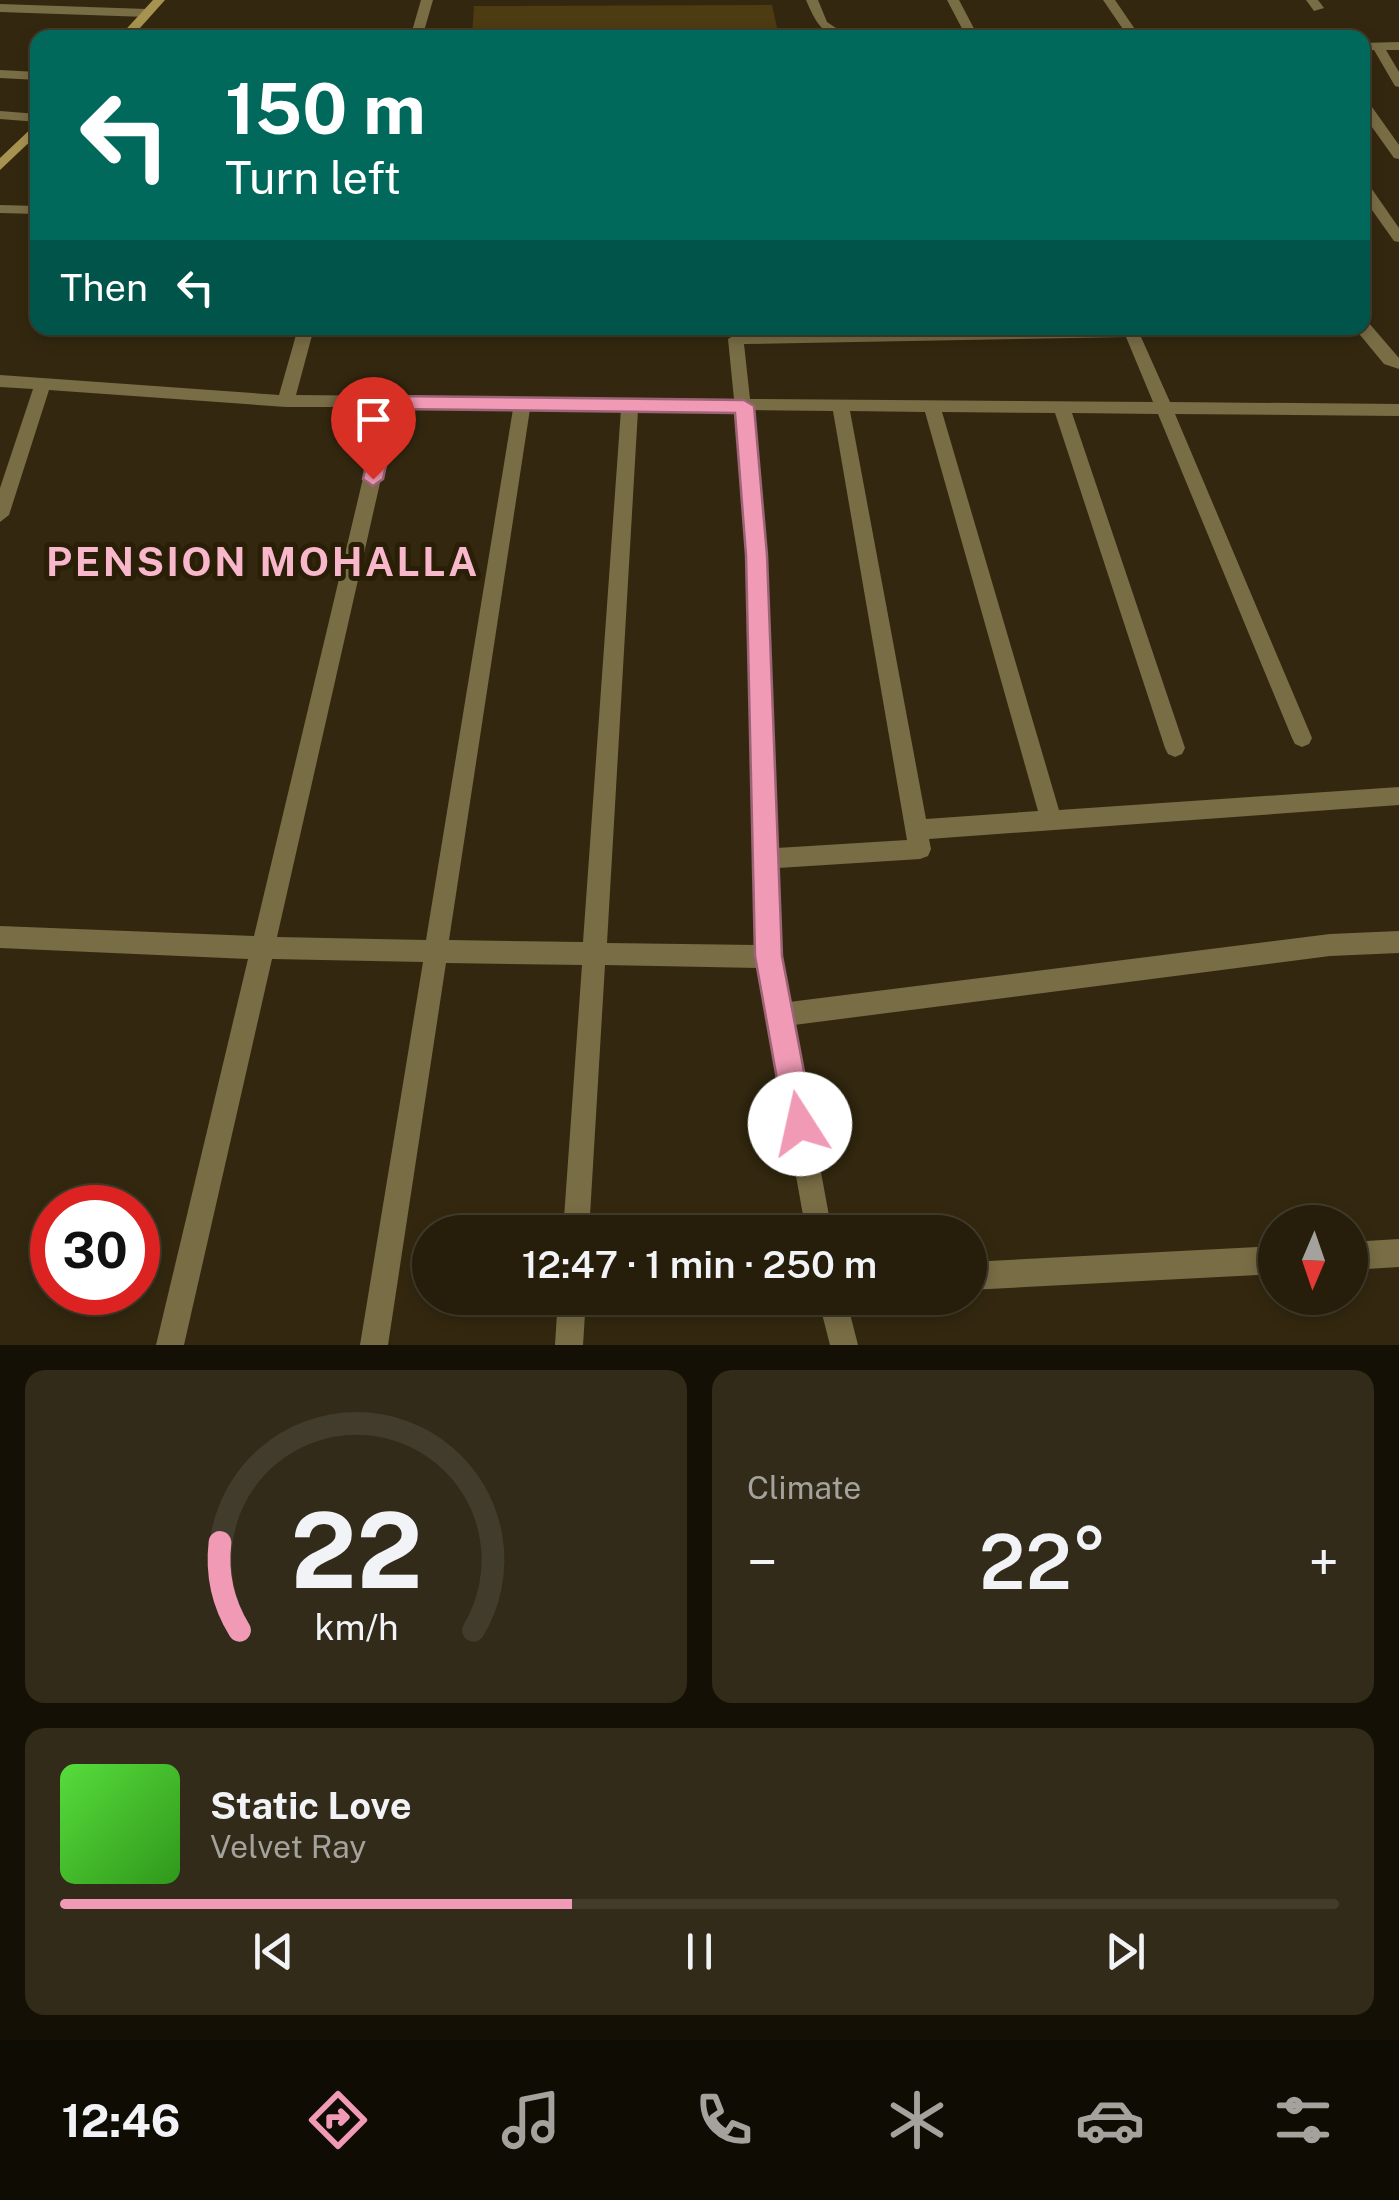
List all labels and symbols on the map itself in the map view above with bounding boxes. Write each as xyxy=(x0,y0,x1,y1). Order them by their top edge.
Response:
pin xyxy=(331,377,416,480)
district label: PENSION MOHALLA xyxy=(46,538,480,585)
position arrow xyxy=(748,1072,852,1176)
speed limit sign: 30 xyxy=(30,1185,160,1315)
north arrow xyxy=(1258,1205,1368,1315)

